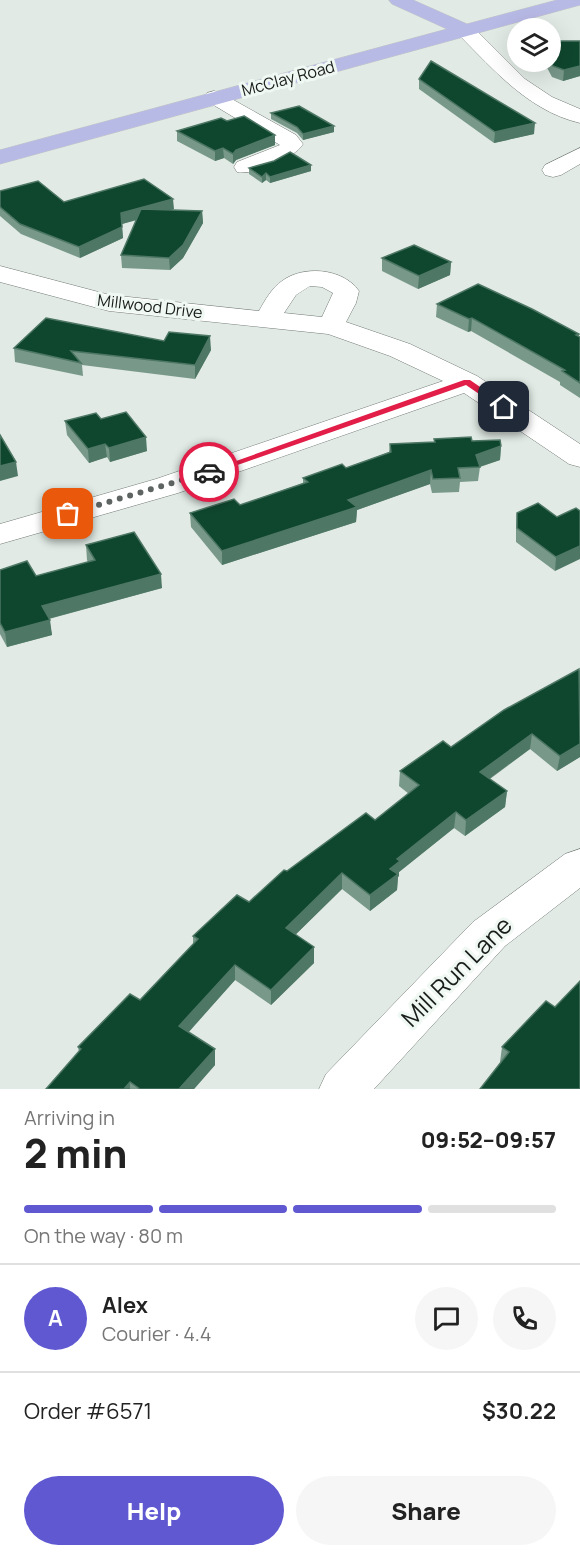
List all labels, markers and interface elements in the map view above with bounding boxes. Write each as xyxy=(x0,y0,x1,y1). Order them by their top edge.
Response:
map controls xyxy=(507,18,561,72)
button: layers xyxy=(507,18,561,72)
street label: McClay Road xyxy=(239,55,337,101)
street label: Millwood Drive xyxy=(96,289,204,323)
pin xyxy=(478,381,529,432)
icon: home xyxy=(487,390,520,423)
courier xyxy=(179,442,239,502)
icon: car xyxy=(193,456,226,489)
pin xyxy=(42,488,93,539)
icon: bag xyxy=(51,497,84,530)
street label: Mill Run Lane xyxy=(393,908,519,1034)
text: Arriving in xyxy=(24,1104,115,1131)
text: 09:52–09:57 xyxy=(421,1125,556,1155)
text: 2 min xyxy=(24,1126,127,1180)
text: On the way · 80 m xyxy=(24,1222,183,1249)
button: chat xyxy=(415,1287,478,1350)
button: phone xyxy=(493,1287,556,1350)
text: Alex xyxy=(102,1290,148,1320)
text: A xyxy=(48,1303,63,1333)
text: Courier · 4.4 xyxy=(102,1320,212,1347)
text: Order #6571 xyxy=(24,1396,152,1426)
text: $30.22 xyxy=(482,1396,556,1426)
button: Help xyxy=(24,1476,284,1545)
button: Share xyxy=(296,1476,556,1545)

